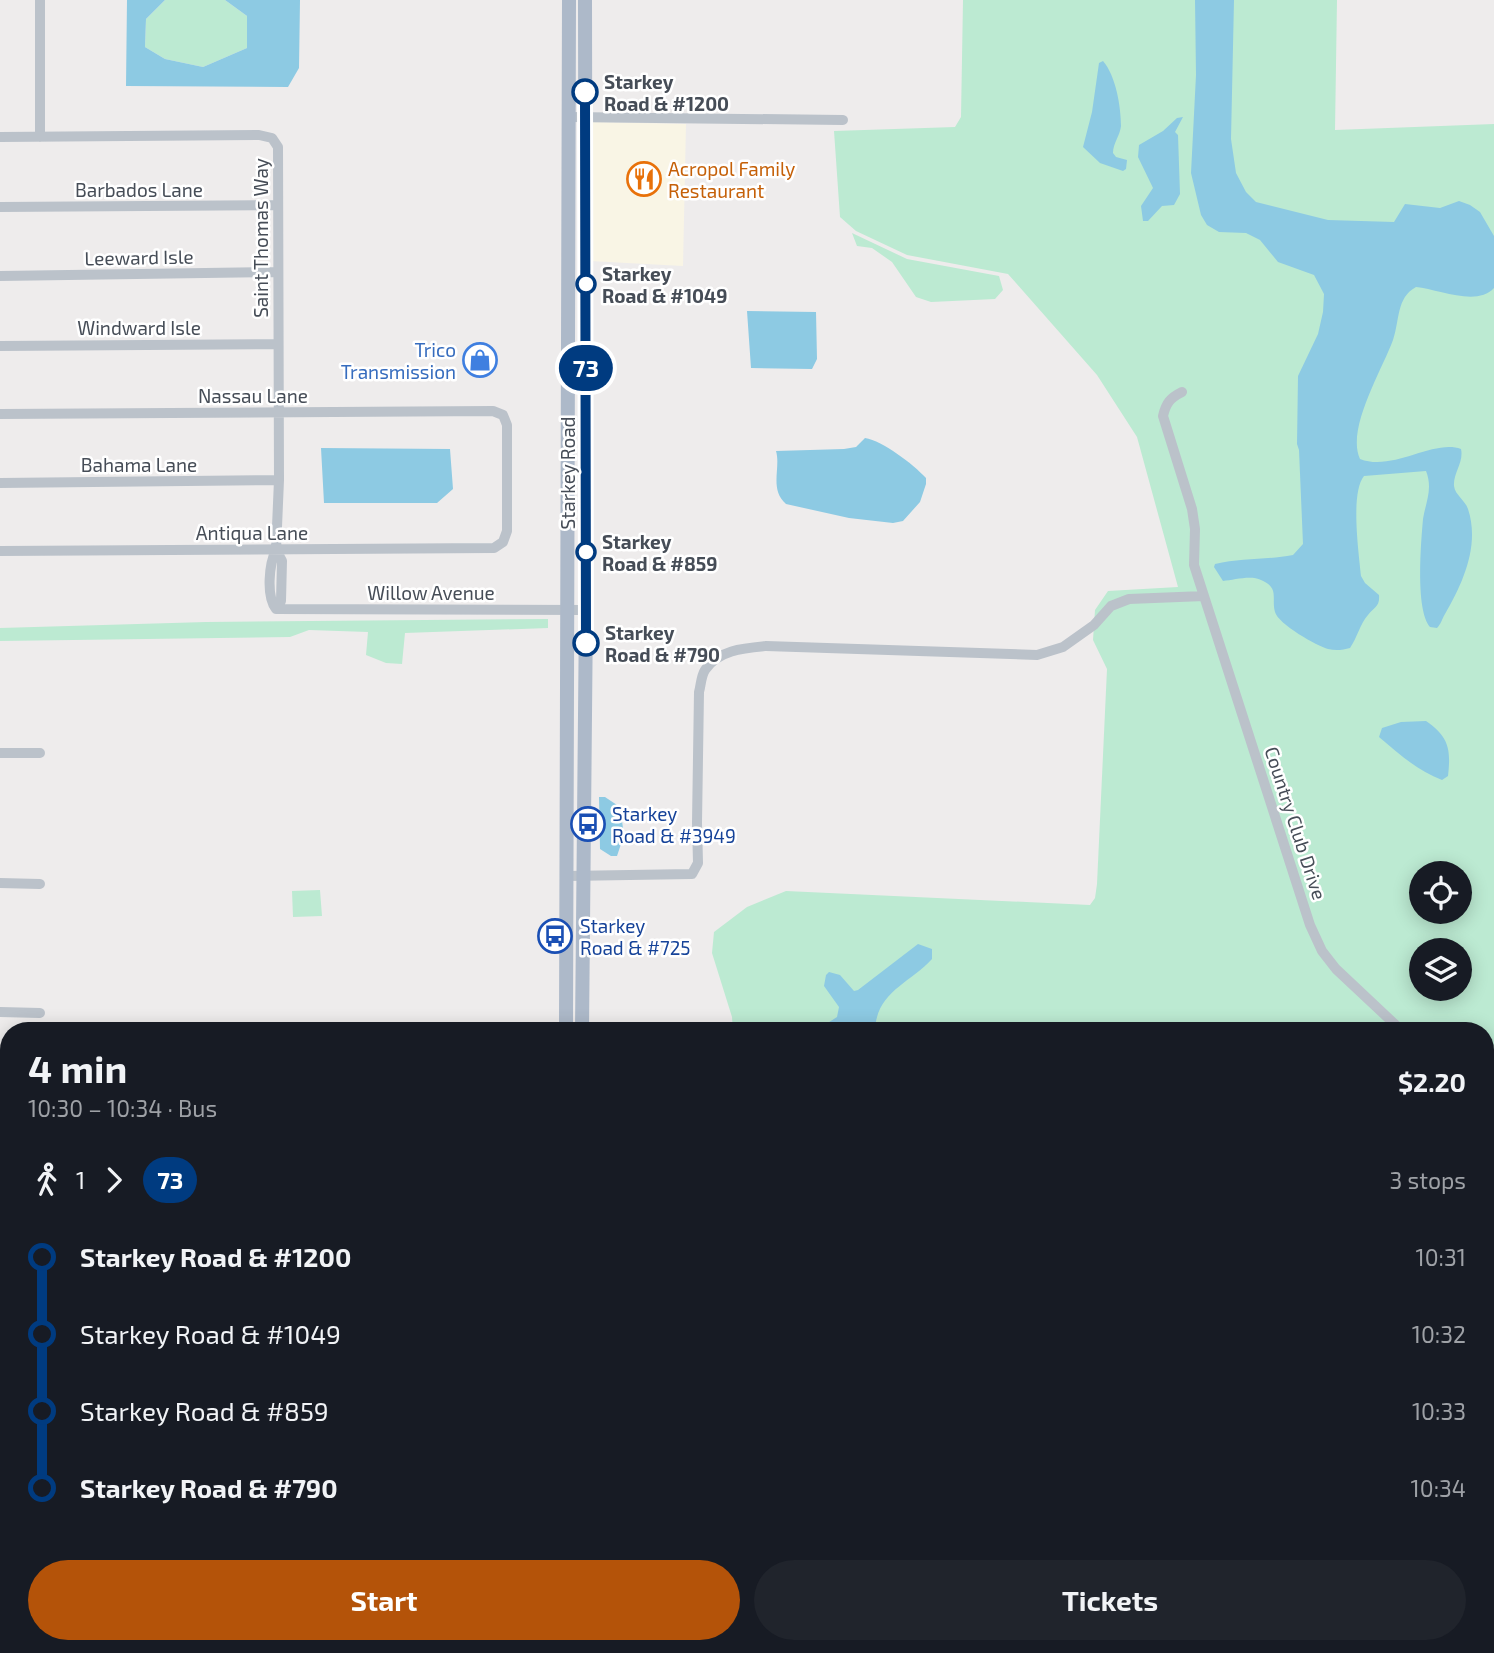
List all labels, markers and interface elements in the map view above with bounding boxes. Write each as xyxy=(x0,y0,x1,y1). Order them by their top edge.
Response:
place label: Starkey Road & #1200 xyxy=(604,70,729,115)
marker: Starkey Road & #1200 xyxy=(572,79,598,105)
place label: Acropol Family Restaurant xyxy=(668,157,795,202)
street label: Saint Thomas Way xyxy=(249,158,272,318)
restaurant icon: Acropol Family Restaurant xyxy=(625,160,663,198)
street label: Barbados Lane xyxy=(75,178,203,201)
street label: Leeward Isle xyxy=(84,245,194,269)
place label: Starkey Road & #1049 xyxy=(602,262,727,307)
marker: Starkey Road & #1049 xyxy=(576,274,596,294)
street label: Windward Isle xyxy=(77,316,201,339)
place label: Trico Transmission xyxy=(341,338,456,383)
shop icon: Trico Transmission xyxy=(461,341,499,379)
line badge: 73 xyxy=(554,345,618,391)
text: 73 xyxy=(573,353,599,382)
street label: Nassau Lane xyxy=(198,384,308,407)
street label: Starkey Road xyxy=(556,417,579,530)
street label: Bahama Lane xyxy=(81,453,197,476)
street label: Antiqua Lane xyxy=(196,521,308,544)
place label: Starkey Road & #859 xyxy=(602,530,717,575)
marker: Starkey Road & #859 xyxy=(576,542,596,562)
street label: Willow Avenue xyxy=(367,581,495,604)
place label: Starkey Road & #790 xyxy=(605,621,720,666)
marker: Starkey Road & #790 xyxy=(573,630,599,656)
street label: Country Club Drive xyxy=(1260,744,1332,902)
place label: Starkey Road & #3949 xyxy=(612,802,736,847)
bus stop icon: Starkey Road & #3949 xyxy=(569,805,607,843)
map controls xyxy=(1409,861,1472,1001)
button: locate xyxy=(1409,861,1472,924)
place label: Starkey Road & #725 xyxy=(580,914,691,959)
bus stop icon: Starkey Road & #725 xyxy=(536,917,574,955)
button: layers xyxy=(1409,938,1472,1001)
text: 4 min xyxy=(28,1045,127,1091)
text: $2.20 xyxy=(1398,1066,1466,1097)
text: 10:30 – 10:34 · Bus xyxy=(28,1094,217,1122)
icon: walk xyxy=(28,1161,66,1199)
icon: forward xyxy=(95,1161,133,1199)
text: 73 xyxy=(157,1165,183,1194)
text: 1 xyxy=(76,1166,85,1194)
text: 3 stops xyxy=(1390,1166,1466,1194)
text: Starkey Road & #1200 xyxy=(80,1241,351,1272)
text: 10:31 xyxy=(1416,1243,1466,1271)
text: Starkey Road & #1049 xyxy=(80,1318,341,1349)
text: 10:32 xyxy=(1412,1320,1466,1348)
text: Starkey Road & #859 xyxy=(80,1395,329,1426)
text: 10:33 xyxy=(1412,1397,1466,1425)
text: Starkey Road & #790 xyxy=(80,1472,338,1503)
text: 10:34 xyxy=(1411,1474,1466,1502)
button: Start xyxy=(28,1560,740,1640)
button: Tickets xyxy=(754,1560,1466,1640)

